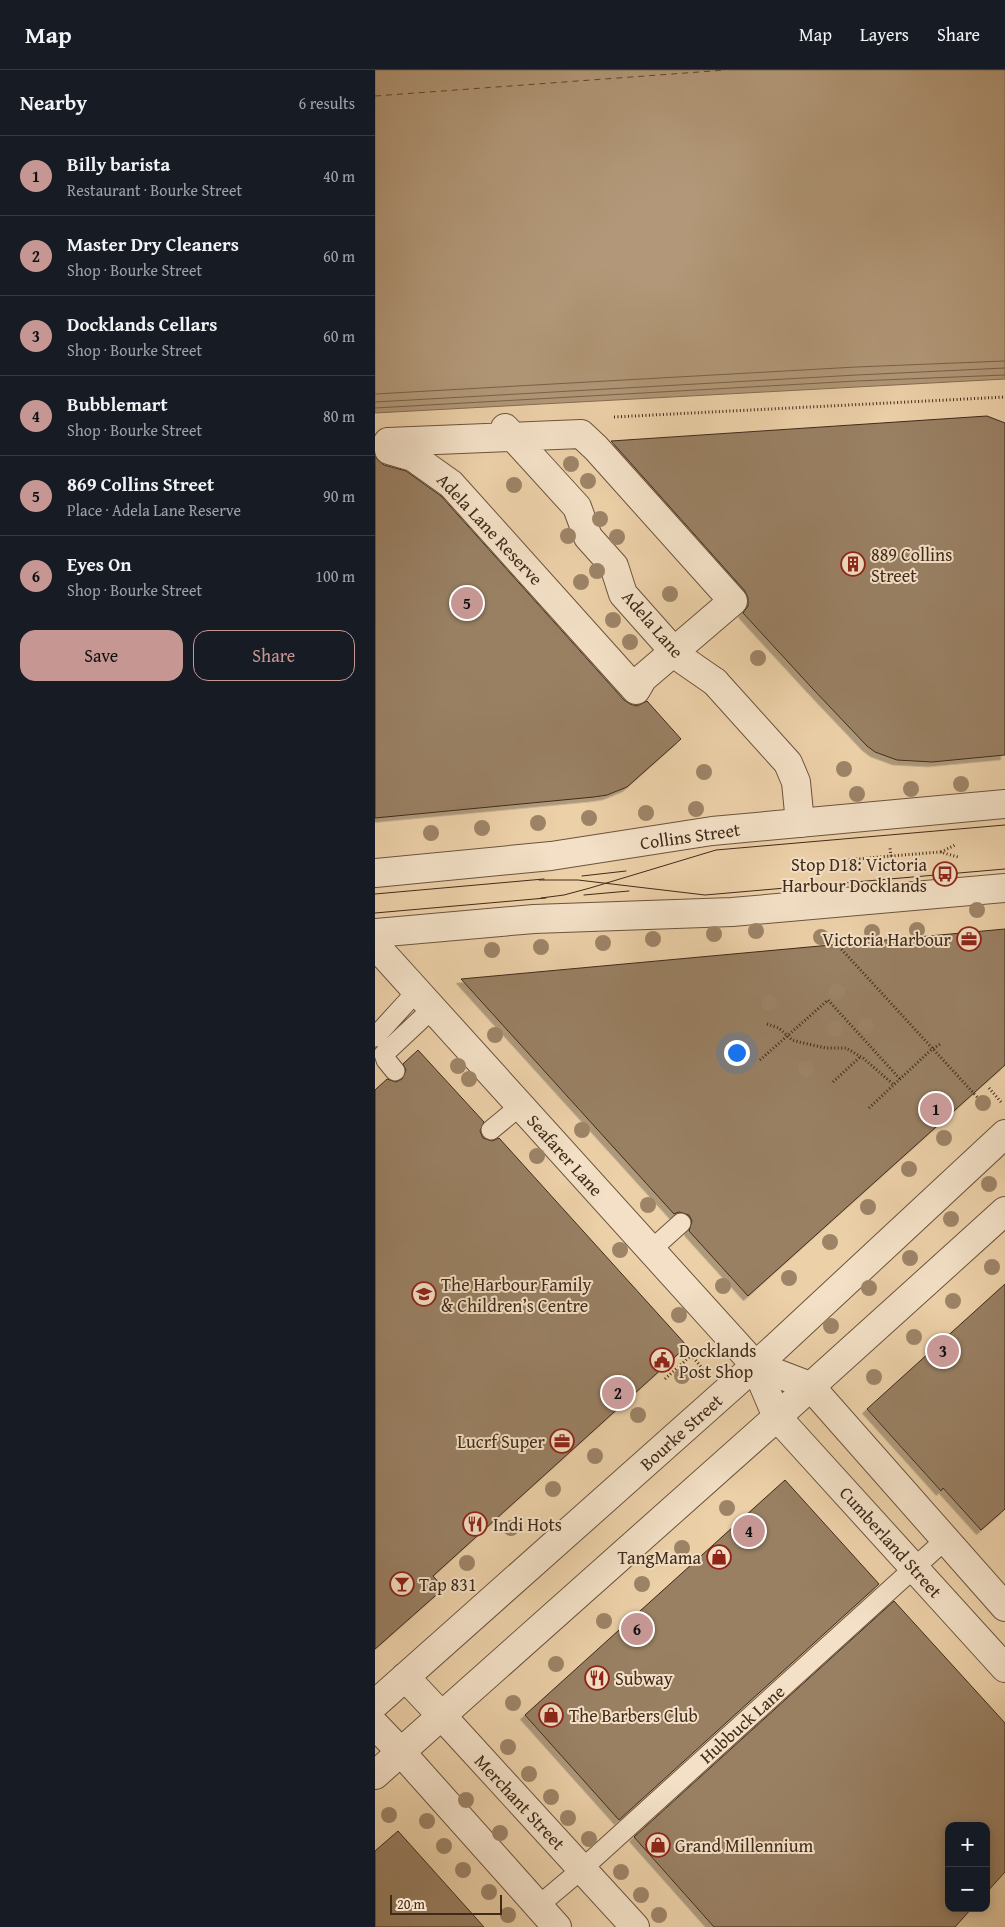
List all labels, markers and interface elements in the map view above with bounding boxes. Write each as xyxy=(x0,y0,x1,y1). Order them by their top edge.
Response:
text: Map xyxy=(25,17,72,52)
text: Map xyxy=(799,21,832,48)
text: Layers xyxy=(860,21,909,48)
text: Share xyxy=(937,21,980,48)
text: Nearby xyxy=(20,87,87,118)
text: 6 results xyxy=(298,91,355,115)
text: Billy barista xyxy=(67,150,170,178)
text: 1 xyxy=(32,164,40,188)
text: 40 m xyxy=(323,164,355,188)
text: Restaurant · Bourke Street xyxy=(67,178,242,202)
text: Master Dry Cleaners xyxy=(67,230,239,258)
text: 2 xyxy=(32,244,40,268)
text: 60 m xyxy=(323,244,355,268)
text: Shop · Bourke Street xyxy=(67,258,202,282)
text: Docklands Cellars xyxy=(67,310,217,338)
text: 3 xyxy=(32,324,40,348)
text: 60 m xyxy=(323,324,355,348)
text: Shop · Bourke Street xyxy=(67,338,202,362)
text: Bubblemart xyxy=(67,390,168,418)
text: 4 xyxy=(32,404,40,428)
text: 80 m xyxy=(323,404,355,428)
text: Shop · Bourke Street xyxy=(67,418,202,442)
street label: Adela Lane Reserve xyxy=(431,467,549,591)
text: 869 Collins Street xyxy=(67,470,214,498)
text: 5 xyxy=(32,484,40,508)
text: 90 m xyxy=(323,484,355,508)
text: Place · Adela Lane Reserve xyxy=(67,498,241,522)
place label: 889 Collins Street xyxy=(871,541,952,589)
text: Eyes On xyxy=(67,550,131,578)
building icon: 889 Collins Street xyxy=(840,551,866,577)
text: 6 xyxy=(32,564,40,588)
text: 100 m xyxy=(315,564,355,588)
text: Shop · Bourke Street xyxy=(67,578,202,602)
pin: 5 xyxy=(451,584,483,622)
street label: Adela Lane xyxy=(616,584,690,664)
button: Save xyxy=(20,630,183,681)
button: Share xyxy=(193,630,355,681)
street label: Collins Street xyxy=(638,816,742,856)
place label: Stop D18: Victoria Harbour Docklands xyxy=(782,851,927,899)
bus stop icon: Stop D18: Victoria Harbour Docklands xyxy=(932,861,958,887)
place label: Victoria Harbour xyxy=(822,926,952,953)
office icon: Victoria Harbour xyxy=(956,926,982,952)
your location xyxy=(724,1040,750,1066)
pin: 1 xyxy=(920,1090,952,1128)
street label: Seafarer Lane xyxy=(521,1108,609,1202)
place label: The Harbour Family & Children’s Centre xyxy=(441,1271,591,1319)
school or university icon: The Harbour Family & Children’s Centre xyxy=(411,1281,437,1307)
pin: 3 xyxy=(927,1332,959,1370)
place label: Docklands Post Shop xyxy=(679,1337,756,1385)
public building icon: Docklands Post Shop xyxy=(649,1347,675,1373)
pin: 2 xyxy=(602,1374,634,1412)
street label: Bourke Street xyxy=(634,1387,729,1477)
place label: Lucrf Super xyxy=(457,1428,546,1455)
office icon: Lucrf Super xyxy=(549,1428,575,1454)
street label: Cumberland Street xyxy=(833,1480,949,1604)
restaurant icon: Indi Hots xyxy=(462,1511,488,1537)
place label: Indi Hots xyxy=(493,1511,562,1538)
pin: 4 xyxy=(733,1512,765,1550)
place label: TangMama xyxy=(618,1544,701,1571)
shop icon: TangMama xyxy=(706,1544,732,1570)
bar icon: Tap 831 xyxy=(389,1571,415,1597)
place label: Tap 831 xyxy=(419,1571,477,1598)
pin: 6 xyxy=(621,1610,653,1648)
restaurant icon: Subway xyxy=(584,1665,610,1691)
place label: Subway xyxy=(615,1665,673,1692)
street label: Hubbuck Lane xyxy=(693,1678,791,1770)
shop icon: The Barbers Club xyxy=(538,1702,564,1728)
place label: The Barbers Club xyxy=(569,1702,698,1729)
street label: Merchant Street xyxy=(468,1748,572,1857)
map controls xyxy=(945,1822,990,1912)
button: + xyxy=(945,1822,990,1867)
shop icon: Grand Millennium xyxy=(645,1832,671,1858)
place label: Grand Millennium xyxy=(675,1832,813,1859)
button: − xyxy=(945,1867,990,1912)
scale bar xyxy=(390,1892,503,1915)
text: 20 m xyxy=(397,1894,425,1914)

